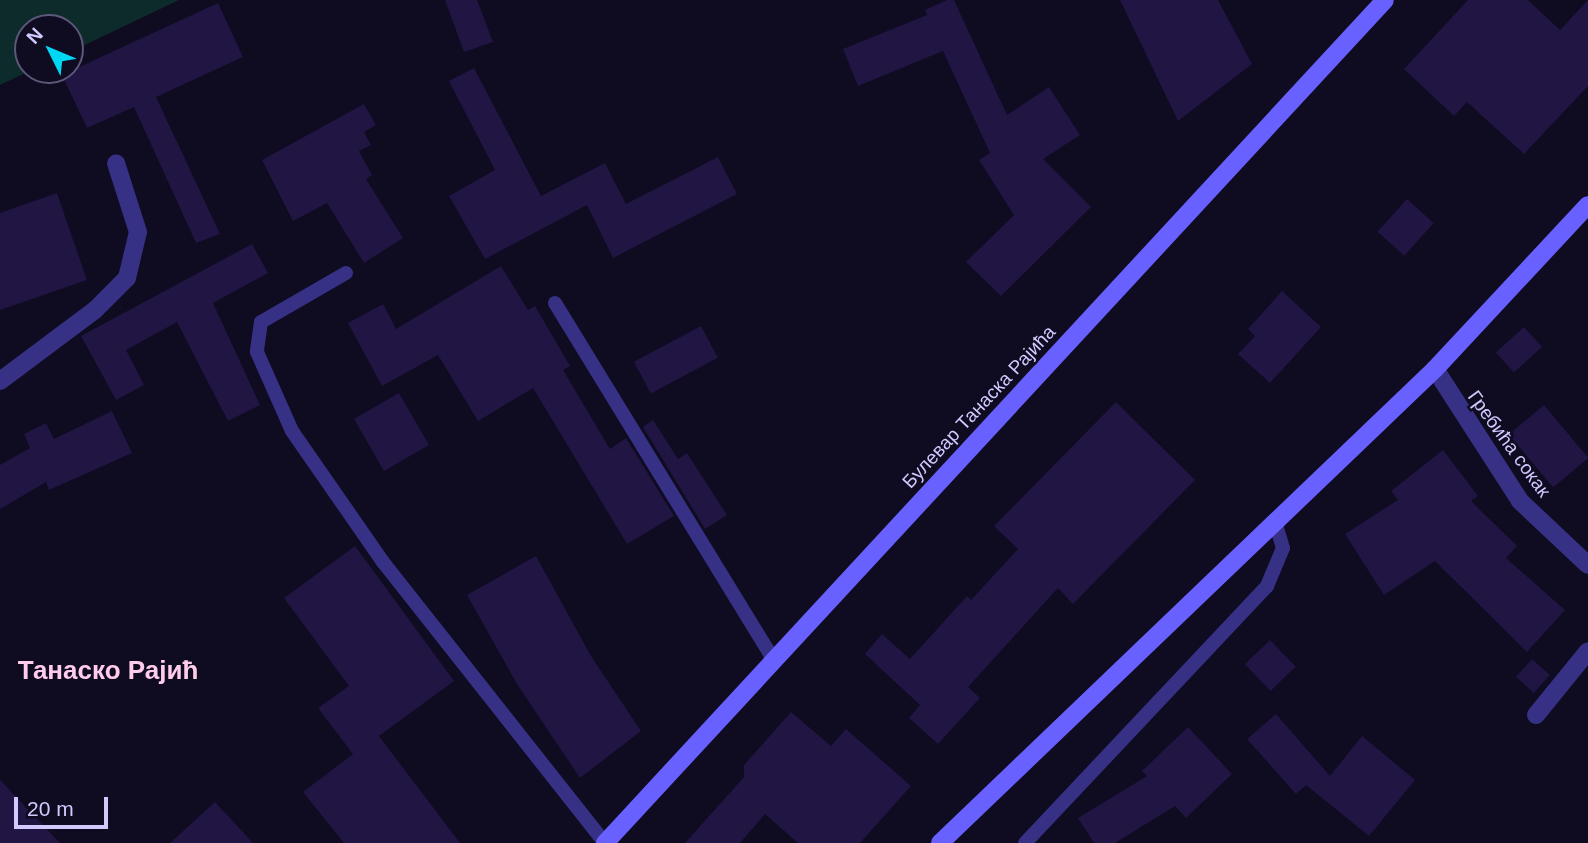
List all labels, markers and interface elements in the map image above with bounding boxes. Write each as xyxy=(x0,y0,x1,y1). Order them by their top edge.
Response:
north arrow xyxy=(14,14,84,84)
text: N xyxy=(22,24,47,48)
street label: Булевар Танаска Рајића xyxy=(898,321,1060,493)
street label: Гребића сокак xyxy=(1463,386,1555,502)
district label: Танаско Рајић xyxy=(18,655,198,687)
scale bar xyxy=(18,784,112,828)
text: 20 m xyxy=(27,797,74,820)

